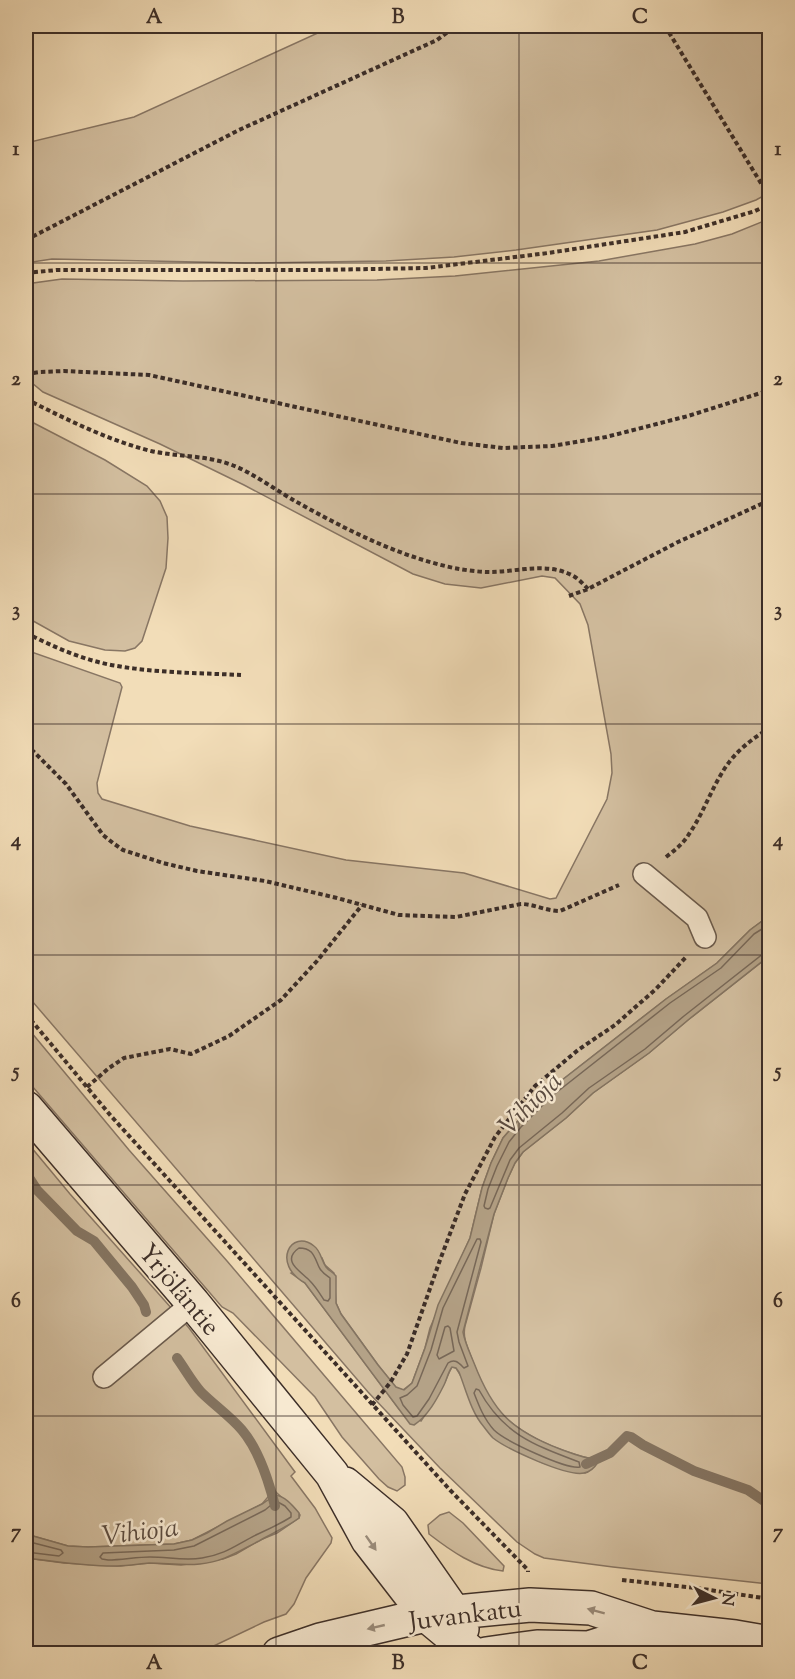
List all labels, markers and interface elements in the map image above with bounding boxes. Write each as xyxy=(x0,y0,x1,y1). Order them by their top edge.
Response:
text: A xyxy=(146,4,163,33)
text: B xyxy=(392,4,405,33)
text: C xyxy=(632,4,648,33)
text: 1 xyxy=(13,136,20,165)
text: 1 xyxy=(775,136,782,165)
text: 2 xyxy=(11,366,21,395)
text: 2 xyxy=(773,366,783,395)
text: 3 xyxy=(12,597,20,626)
text: 3 xyxy=(774,597,782,626)
text: 4 xyxy=(10,827,21,856)
text: 4 xyxy=(772,827,783,856)
text: 5 xyxy=(11,1058,20,1087)
text: 5 xyxy=(773,1058,782,1087)
water label: Vihioja xyxy=(491,1064,573,1146)
street label: Yrjöläntie xyxy=(128,1236,228,1345)
text: 6 xyxy=(11,1288,21,1317)
text: 6 xyxy=(773,1288,783,1317)
water label: Vihioja xyxy=(100,1509,181,1558)
text: 7 xyxy=(11,1519,22,1548)
text: 7 xyxy=(773,1519,784,1548)
one-way arrow xyxy=(365,1534,377,1550)
north arrow xyxy=(684,1568,744,1628)
street label: Juvankatu xyxy=(405,1591,524,1642)
text: N xyxy=(714,1592,739,1607)
one-way arrow xyxy=(587,1605,605,1615)
one-way arrow xyxy=(366,1623,385,1632)
text: A xyxy=(146,1650,163,1679)
text: B xyxy=(392,1650,405,1679)
text: C xyxy=(632,1650,648,1679)

